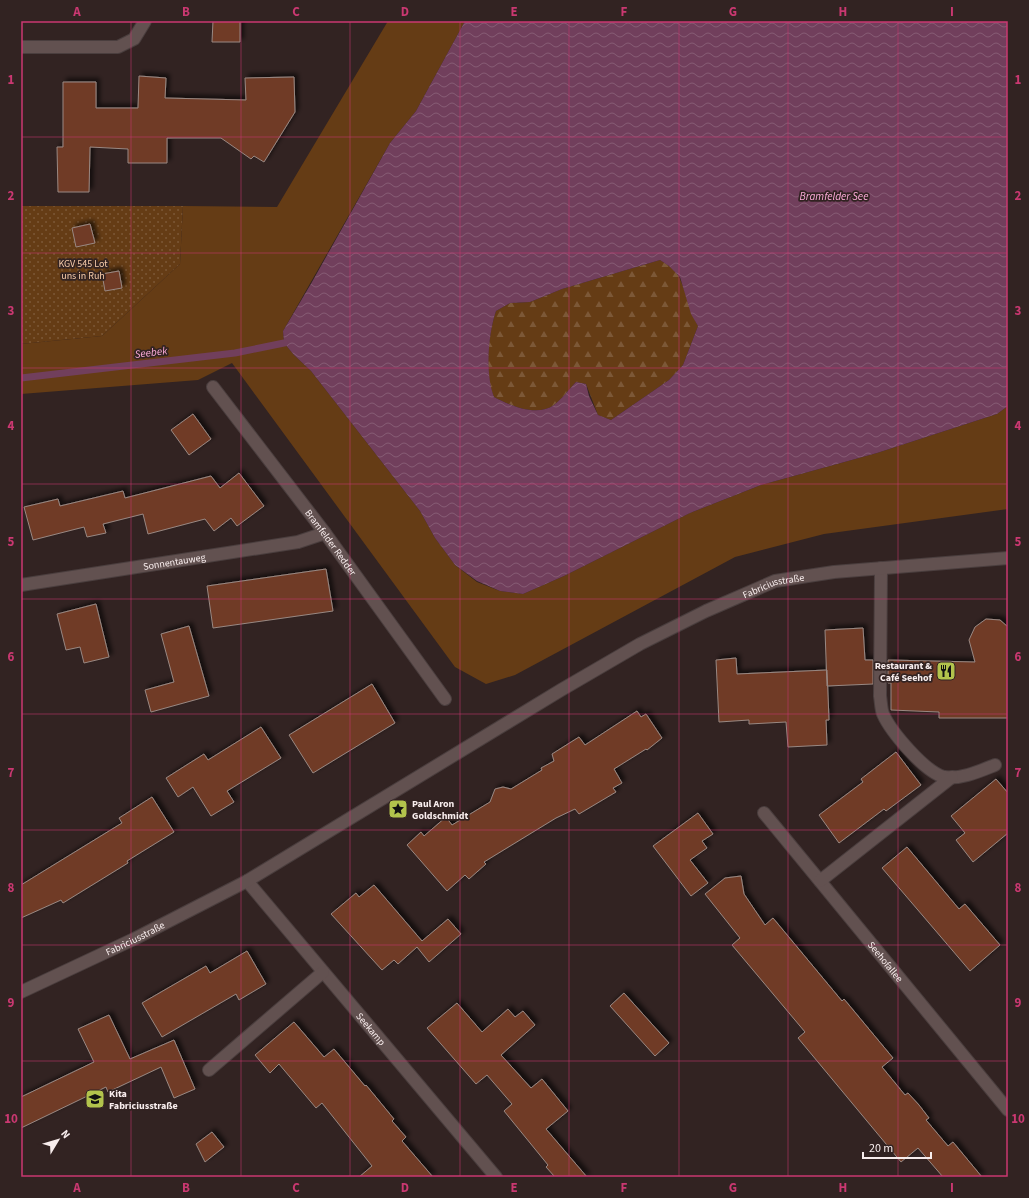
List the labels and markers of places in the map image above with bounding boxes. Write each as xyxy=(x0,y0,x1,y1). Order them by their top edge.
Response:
place label: Restaurant & Café Seehof xyxy=(875,659,933,685)
restaurant icon: Restaurant & Café Seehof xyxy=(935,660,957,682)
place label: Paul Aron Goldschmidt xyxy=(412,797,468,823)
place icon: Paul Aron Goldschmidt xyxy=(387,798,409,820)
place label: Kita Fabriciusstraße xyxy=(109,1087,178,1113)
school or university icon: Kita Fabriciusstraße xyxy=(84,1088,106,1110)

